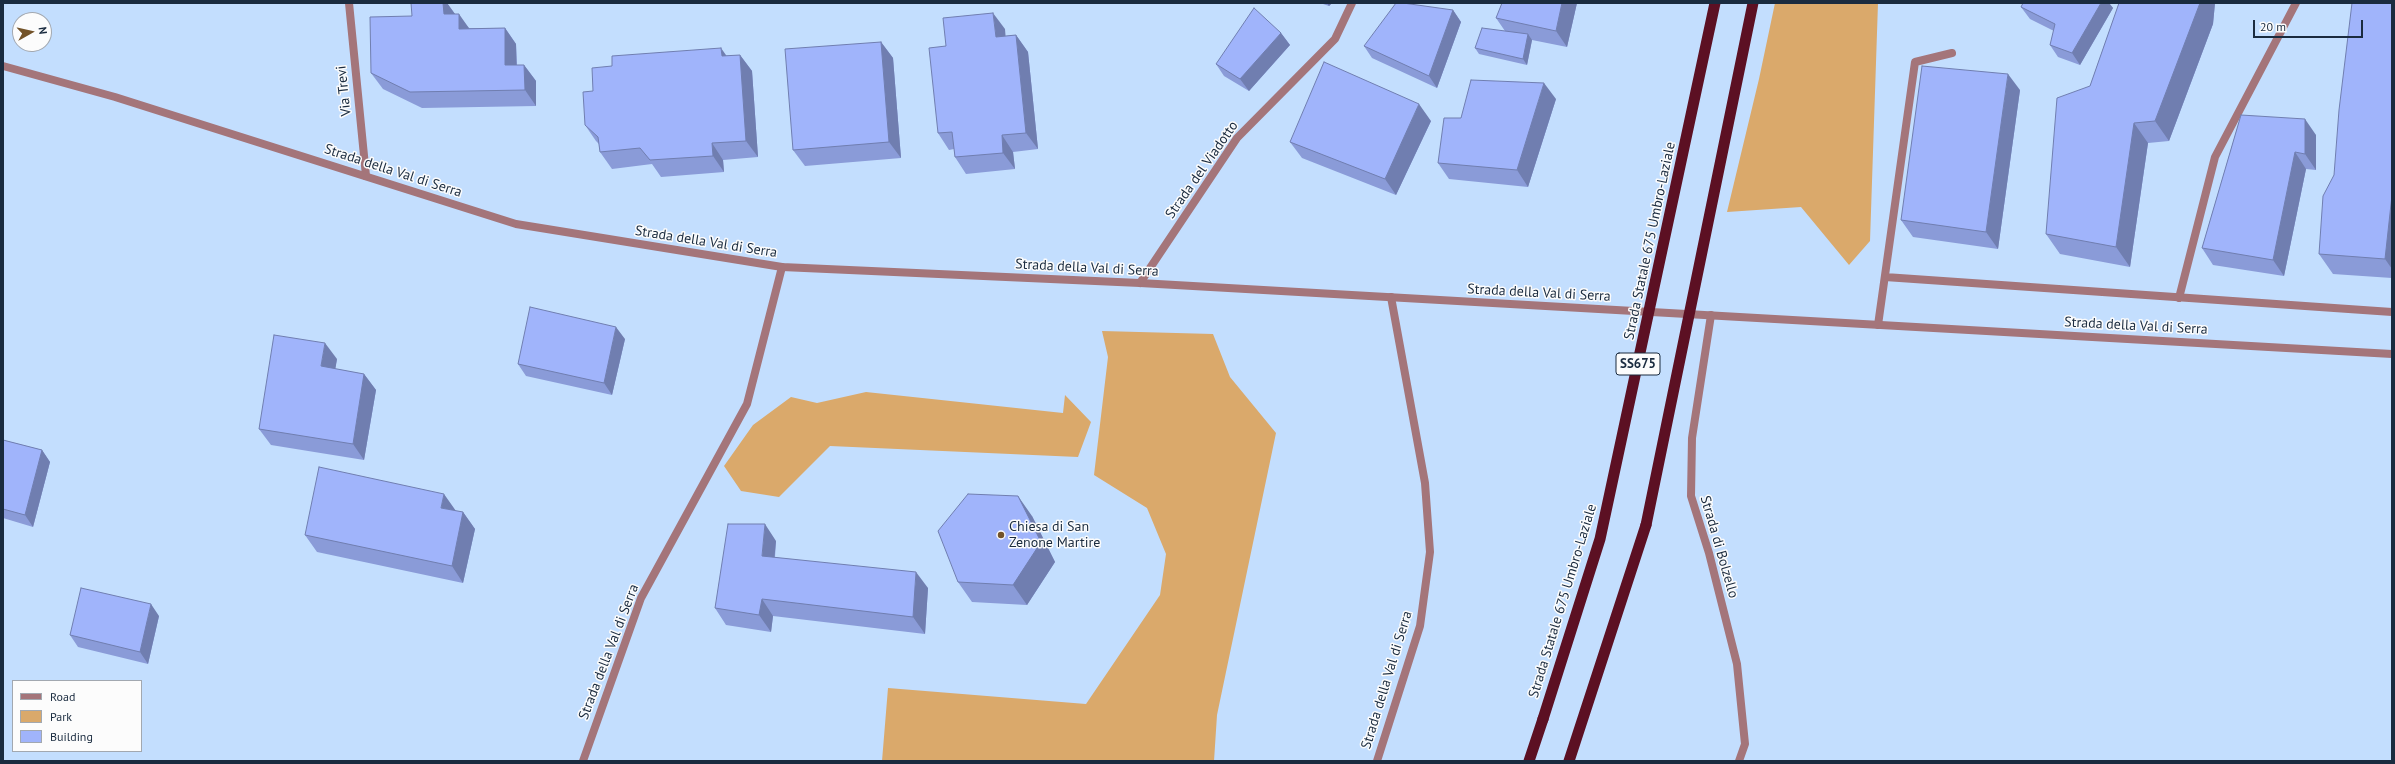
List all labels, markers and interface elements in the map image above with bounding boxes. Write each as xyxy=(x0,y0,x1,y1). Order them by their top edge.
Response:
north arrow xyxy=(12,12,52,52)
scale bar xyxy=(2255,12,2365,38)
text: 20 m xyxy=(2260,19,2286,34)
text: N xyxy=(35,26,50,35)
street label: Via Trevi xyxy=(333,65,355,117)
street label: Strada del Viadotto xyxy=(1162,118,1242,222)
street label: Strada della Val di Serra xyxy=(322,141,464,201)
street label: Strada Statale 675 Umbro-Laziale xyxy=(1621,141,1679,341)
street label: Strada della Val di Serra xyxy=(634,222,778,262)
street label: Strada della Val di Serra xyxy=(1015,256,1159,280)
street label: Strada della Val di Serra xyxy=(1467,281,1611,305)
street label: Strada della Val di Serra xyxy=(2064,314,2208,338)
road number: SS675 xyxy=(1616,353,1660,375)
street label: Strada di Bolzello xyxy=(1696,494,1742,600)
street label: Strada Statale 675 Umbro-Laziale xyxy=(1525,502,1601,700)
place label: Chiesa di San Zenone Martire xyxy=(1009,519,1100,552)
marker: Chiesa di San Zenone Martire xyxy=(996,530,1006,540)
street label: Strada della Val di Serra xyxy=(575,582,643,722)
street label: Strada della Val di Serra xyxy=(1358,609,1416,751)
legend xyxy=(12,680,142,752)
text: Road xyxy=(50,689,75,704)
text: Park xyxy=(50,709,72,724)
text: Building xyxy=(50,729,93,744)

